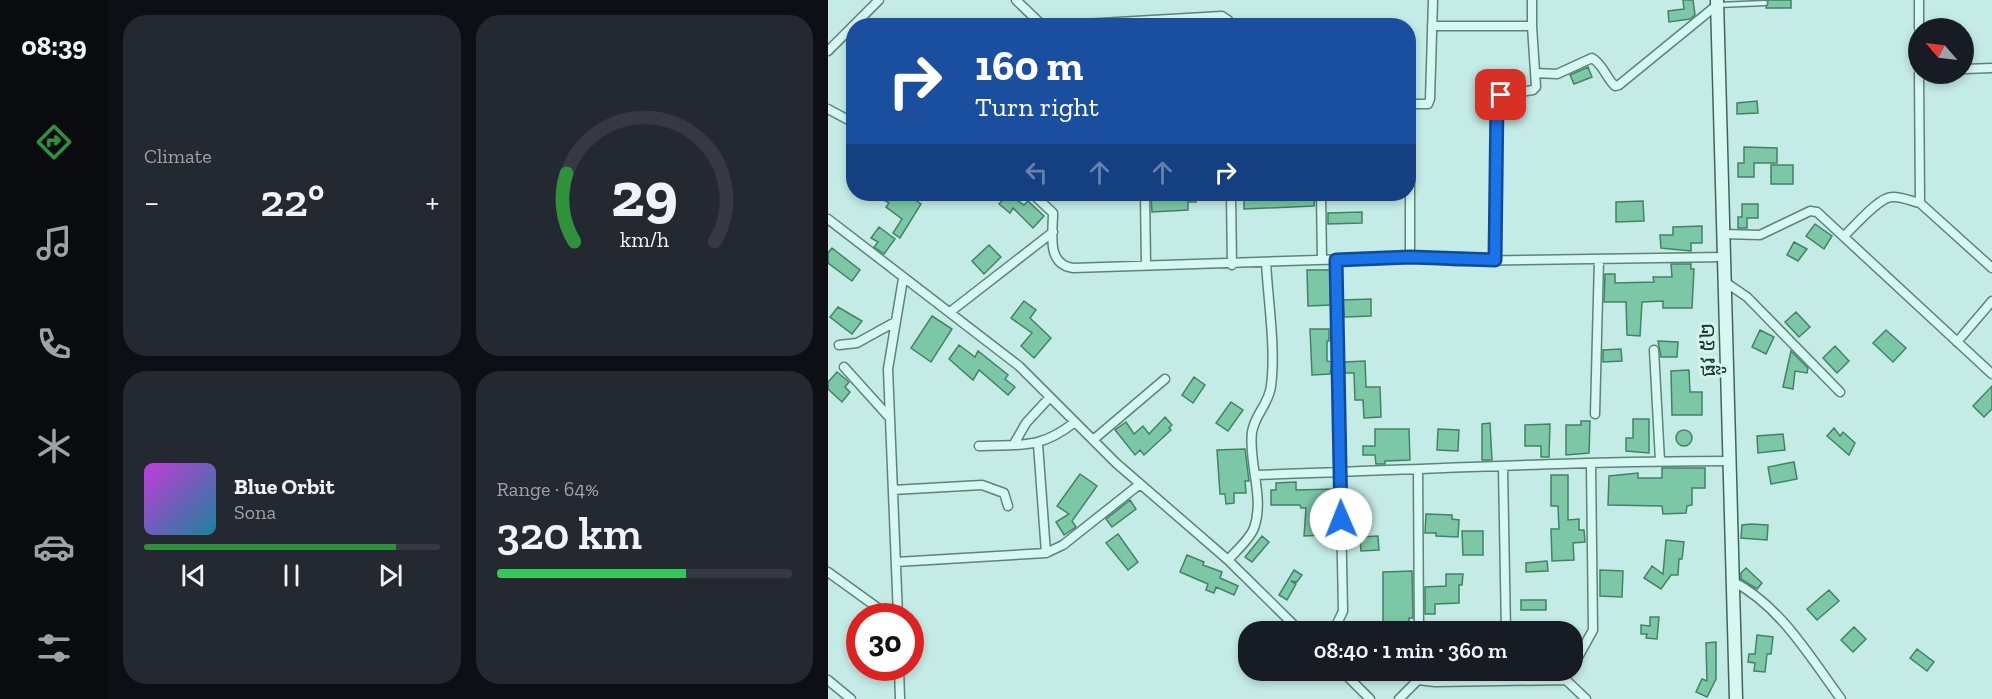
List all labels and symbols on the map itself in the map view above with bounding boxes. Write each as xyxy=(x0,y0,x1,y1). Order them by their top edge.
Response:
north arrow xyxy=(1908,18,1974,84)
pin xyxy=(1475,69,1526,120)
street label: ផ្លូវ ៥២ xyxy=(1694,323,1727,377)
position arrow xyxy=(1309,487,1373,551)
speed limit sign: 30 xyxy=(846,603,924,681)

